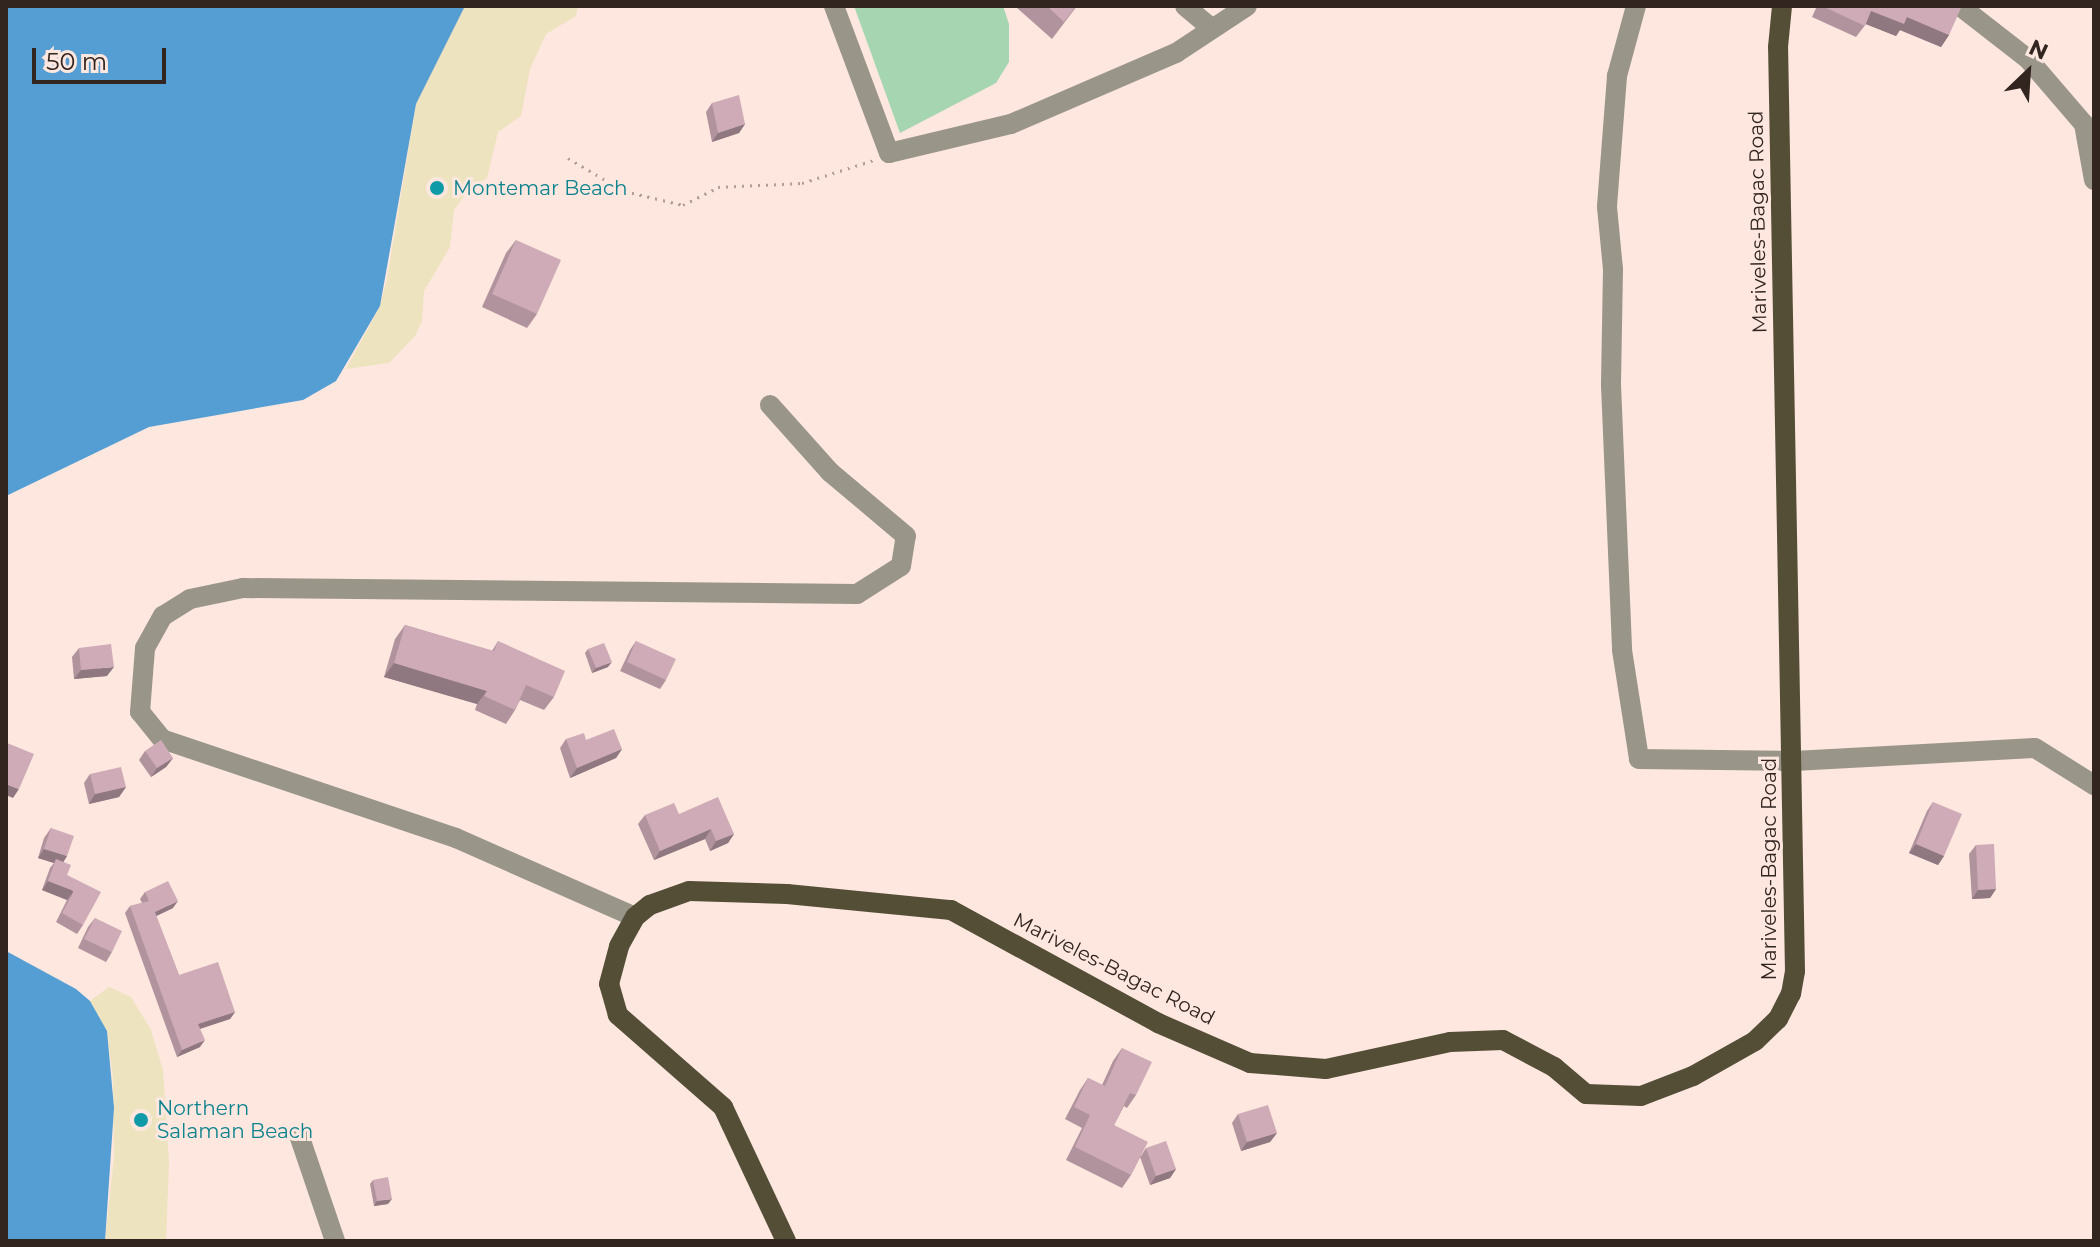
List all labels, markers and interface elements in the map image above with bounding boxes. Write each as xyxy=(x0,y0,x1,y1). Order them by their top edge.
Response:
scale bar xyxy=(36,32,170,82)
north arrow xyxy=(1988,32,2068,112)
text: N xyxy=(2025,34,2052,66)
text: 50 m xyxy=(46,47,107,76)
street label: Mariveles-Bagac Road xyxy=(1744,110,1772,334)
place label: Montemar Beach xyxy=(453,176,628,200)
marker: Montemar Beach xyxy=(428,179,446,197)
street label: Mariveles-Bagac Road xyxy=(1757,758,1781,980)
street label: Mariveles-Bagac Road xyxy=(1009,908,1219,1030)
place label: Northern Salaman Beach xyxy=(157,1096,313,1143)
marker: Northern Salaman Beach xyxy=(132,1111,150,1129)

